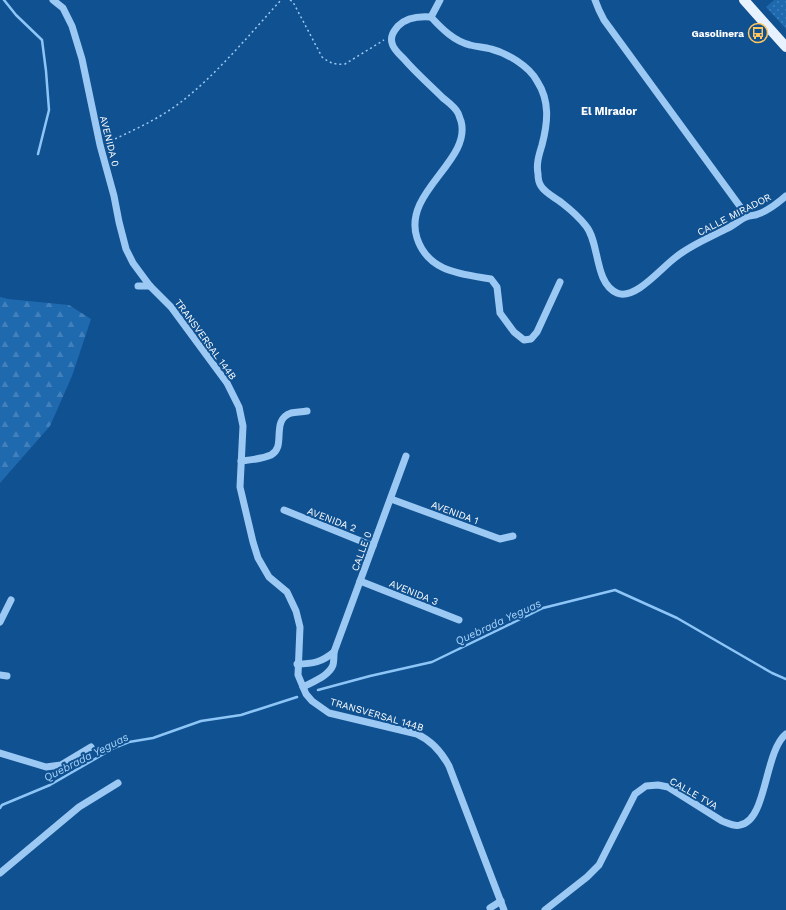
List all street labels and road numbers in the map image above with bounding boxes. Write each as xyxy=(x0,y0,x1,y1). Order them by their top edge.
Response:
street label: AVENIDA 0 xyxy=(98,115,121,168)
street label: CALLE MIRADOR xyxy=(696,191,773,238)
street label: TRANSVERSAL 144B xyxy=(173,297,239,382)
street label: AVENIDA 1 xyxy=(430,499,480,526)
street label: AVENIDA 2 xyxy=(306,505,358,534)
street label: CALLE 0 xyxy=(349,530,374,573)
street label: AVENIDA 3 xyxy=(388,578,440,607)
street label: TRANSVERSAL 144B xyxy=(329,696,425,733)
street label: CALLE TVA xyxy=(668,775,720,812)

